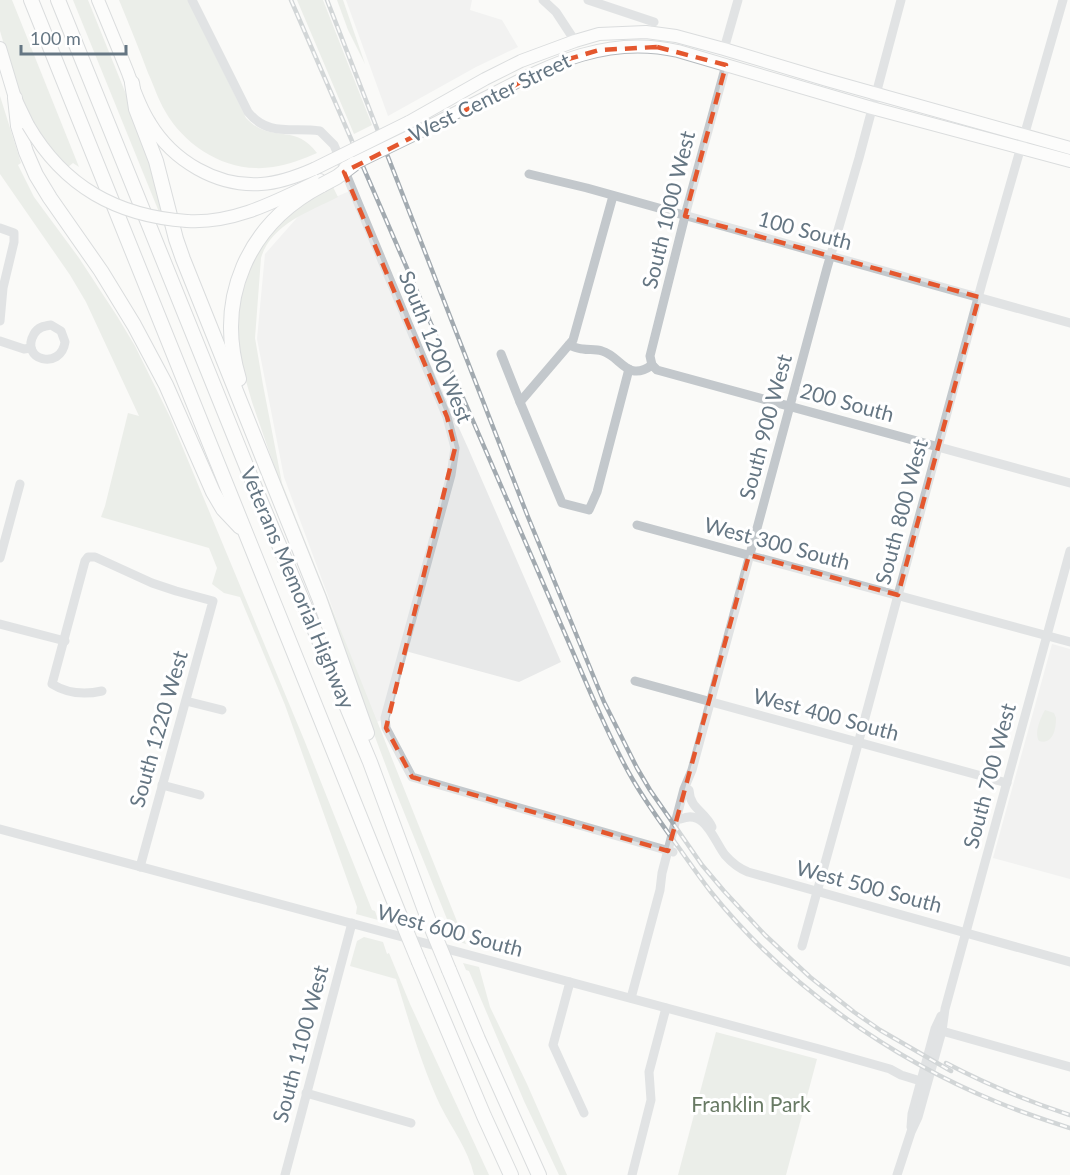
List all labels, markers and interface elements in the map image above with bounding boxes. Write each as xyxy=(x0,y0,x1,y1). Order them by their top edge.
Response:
scale bar xyxy=(21,18,126,56)
text: 100 m xyxy=(30,27,81,49)
street label: West Center Street xyxy=(405,47,575,147)
street label: South 1000 West xyxy=(636,128,699,291)
street label: 100 South xyxy=(756,205,855,254)
street label: South 1200 West xyxy=(395,267,478,426)
street label: South 900 West xyxy=(733,351,796,502)
street label: 200 South xyxy=(798,377,897,426)
street label: South 800 West xyxy=(869,436,932,587)
street label: Veterans Memorial Highway xyxy=(236,463,361,712)
street label: West 300 South xyxy=(702,511,853,574)
street label: South 1220 West xyxy=(123,647,192,810)
street label: West 400 South xyxy=(751,682,902,745)
street label: South 700 West xyxy=(957,700,1020,851)
street label: West 500 South xyxy=(794,854,945,917)
street label: West 600 South xyxy=(375,898,526,961)
street label: South 1100 West xyxy=(267,962,333,1125)
park label: Franklin Park xyxy=(691,1091,811,1116)

